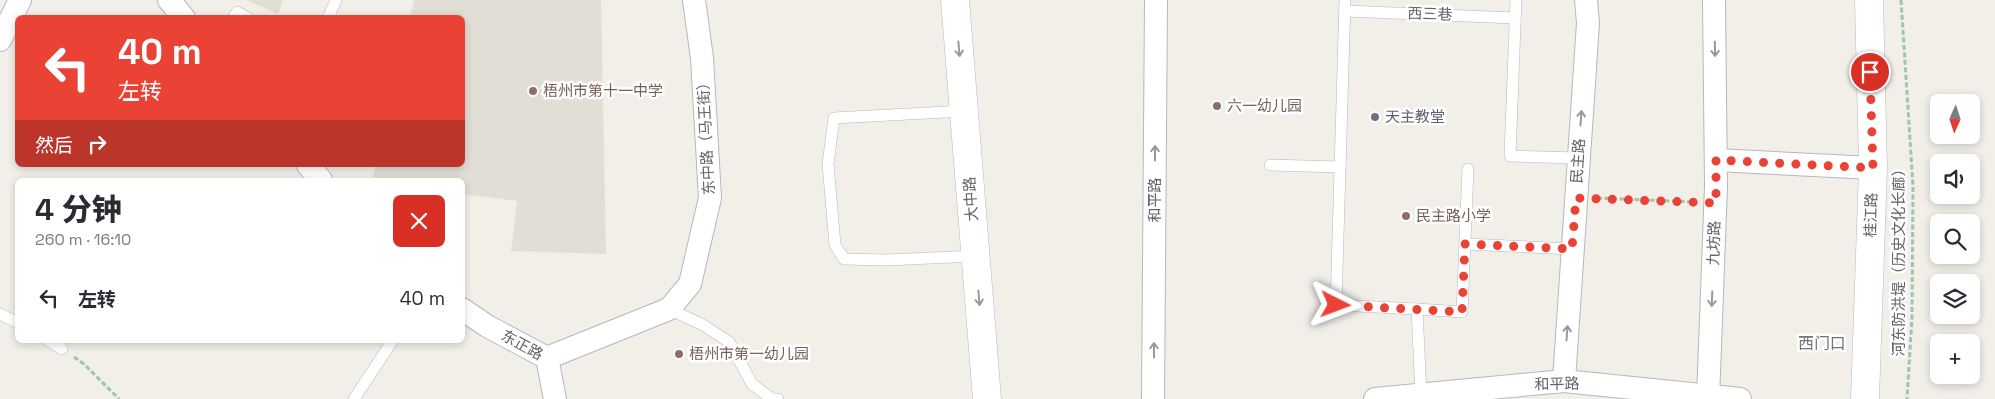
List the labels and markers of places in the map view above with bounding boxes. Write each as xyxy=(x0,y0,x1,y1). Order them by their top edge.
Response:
pin xyxy=(1849,51,1891,93)
place label: 梧州市第十一中学 xyxy=(543,81,663,100)
marker: 梧州市第十一中学 xyxy=(527,85,539,97)
place label: 六一幼儿园 xyxy=(1227,96,1302,115)
marker: 六一幼儿园 xyxy=(1211,100,1223,112)
place label: 天主教堂 xyxy=(1385,107,1445,126)
marker: 天主教堂 xyxy=(1369,111,1381,123)
place label: 民主路小学 xyxy=(1416,206,1491,225)
marker: 民主路小学 xyxy=(1400,210,1412,222)
place label: 梧州市第一幼儿园 xyxy=(689,344,809,363)
marker: 梧州市第一幼儿园 xyxy=(673,348,685,360)

